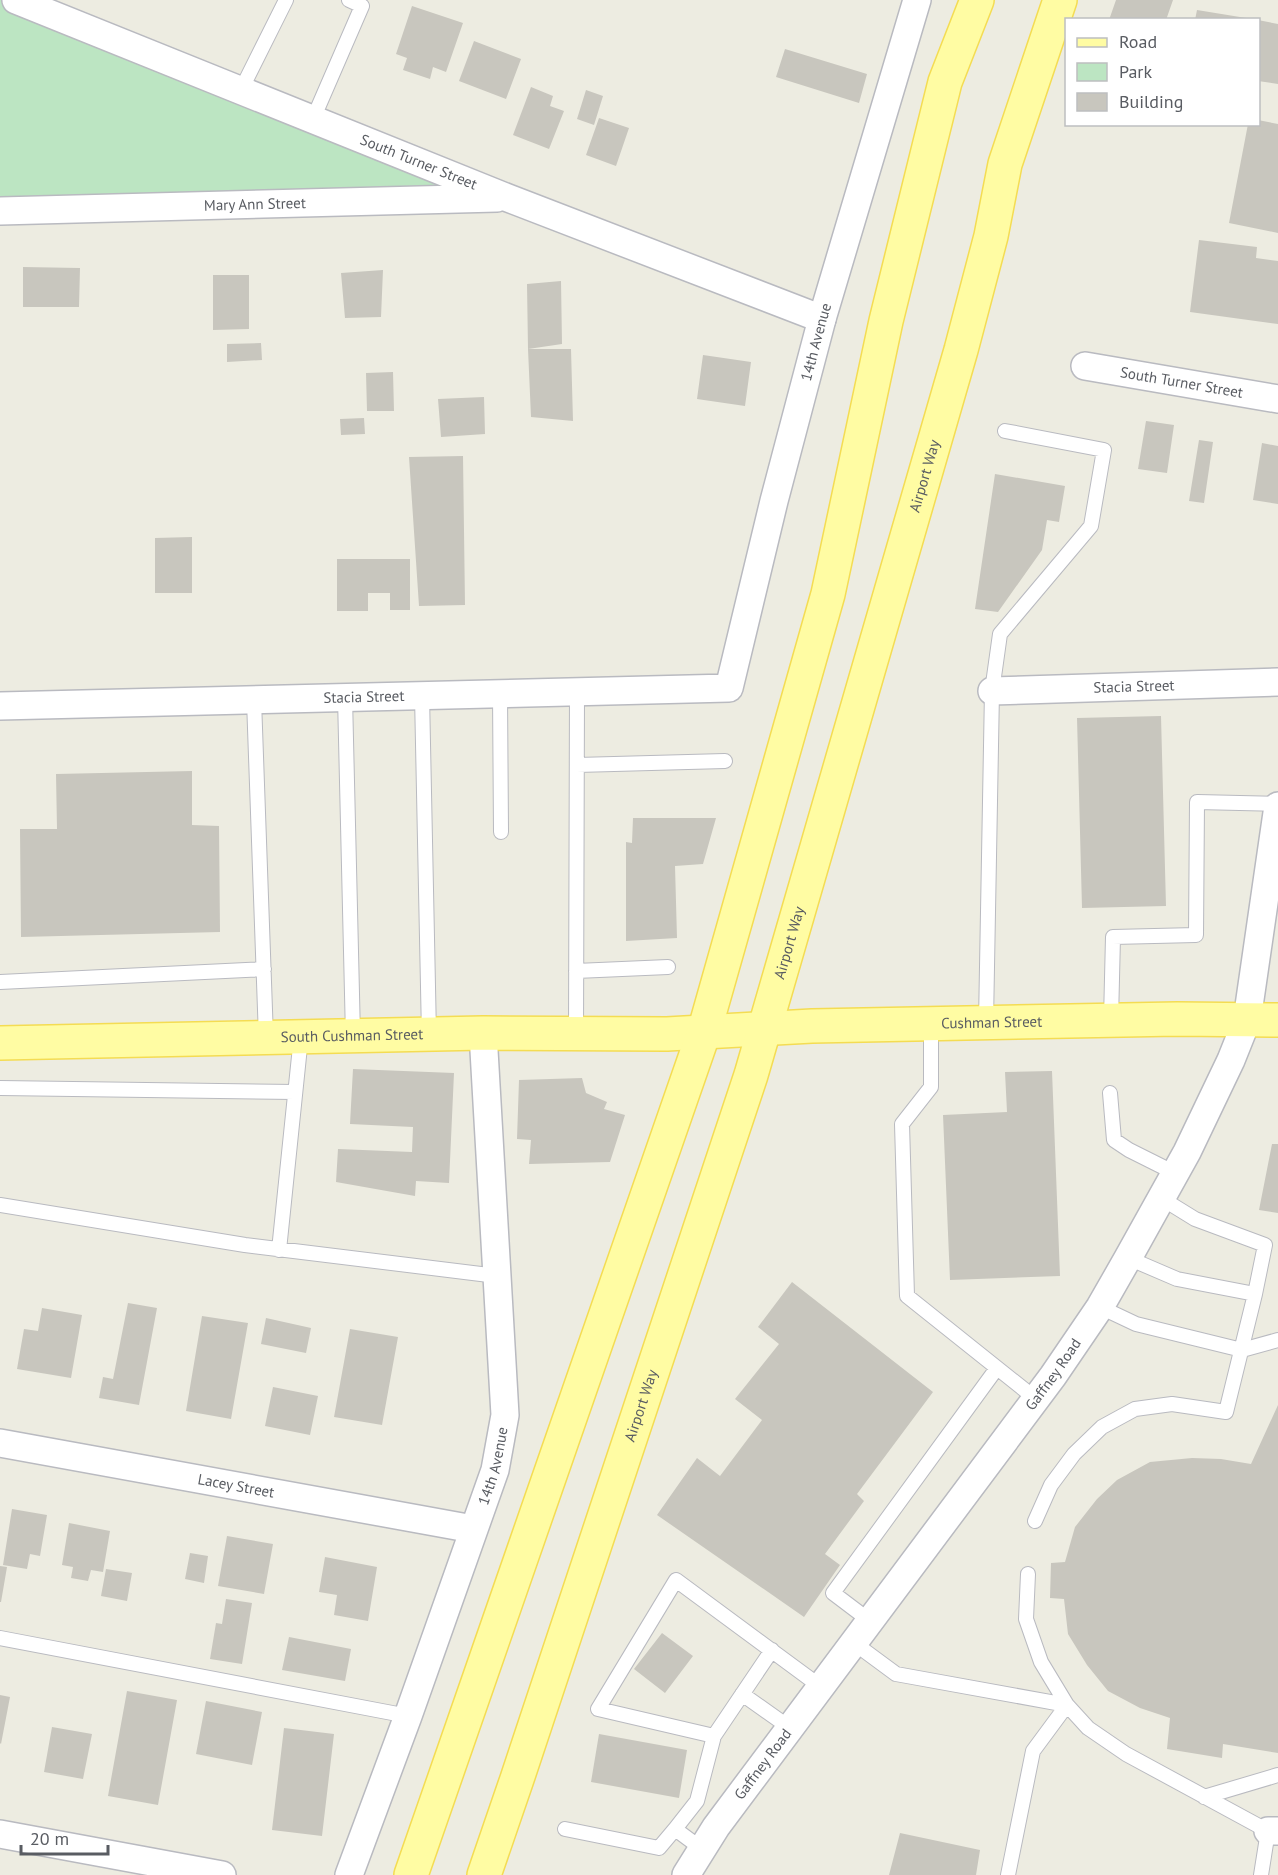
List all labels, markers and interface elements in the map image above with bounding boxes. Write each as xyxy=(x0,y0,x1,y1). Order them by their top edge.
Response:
legend xyxy=(1065,18,1260,126)
text: Road xyxy=(1119,30,1157,53)
text: Park xyxy=(1119,60,1152,83)
text: Building xyxy=(1119,90,1183,113)
street label: South Turner Street xyxy=(358,130,480,194)
street label: Mary Ann Street xyxy=(204,193,306,215)
street label: 14th Avenue xyxy=(796,301,835,383)
street label: South Turner Street xyxy=(1119,362,1245,402)
street label: Airport Way xyxy=(904,437,944,514)
street label: Stacia Street xyxy=(1093,675,1175,697)
street label: Stacia Street xyxy=(323,686,405,707)
street label: Airport Way xyxy=(769,904,808,981)
street label: Cushman Street xyxy=(941,1012,1042,1033)
street label: South Cushman Street xyxy=(280,1024,423,1046)
street label: Gaffney Road xyxy=(1021,1334,1085,1414)
street label: Airport Way xyxy=(620,1367,661,1444)
street label: 14th Avenue xyxy=(473,1425,512,1507)
street label: Lacey Street xyxy=(196,1469,276,1502)
street label: Gaffney Road xyxy=(730,1725,795,1803)
scale bar xyxy=(21,1818,108,1856)
text: 20 m xyxy=(30,1827,69,1850)

